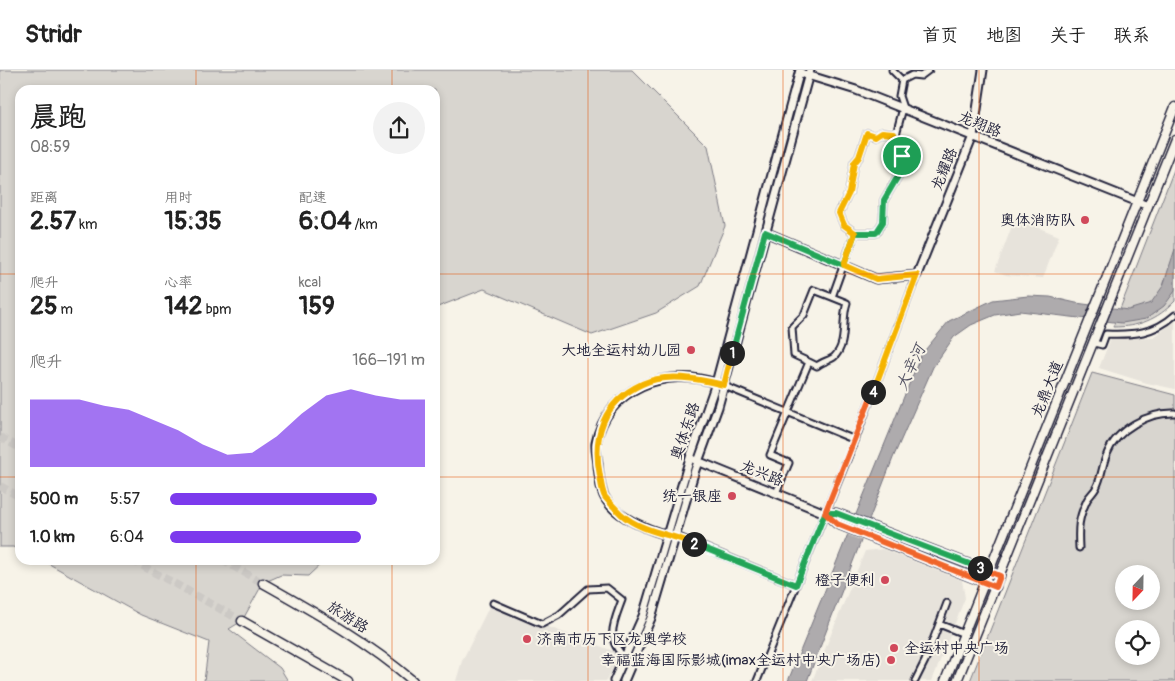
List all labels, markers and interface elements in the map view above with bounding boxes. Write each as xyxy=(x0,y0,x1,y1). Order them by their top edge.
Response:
text: Stridr xyxy=(25,20,82,49)
text: 首页 xyxy=(922,24,958,47)
text: 地图 xyxy=(986,24,1022,47)
text: 关于 xyxy=(1050,24,1086,47)
text: 联系 xyxy=(1114,24,1150,47)
text: 晨跑 xyxy=(30,100,86,135)
button: share xyxy=(373,102,425,154)
street label: 龙翔路 xyxy=(955,107,1004,142)
pin xyxy=(881,135,923,177)
text: 08:59 xyxy=(30,137,70,157)
icon: arrive xyxy=(888,142,916,170)
street label: 龙耀路 xyxy=(927,145,962,194)
text: 距离 xyxy=(30,189,58,206)
text: 用时 xyxy=(164,189,192,206)
text: 配速 xyxy=(299,189,327,206)
text: 2.57 xyxy=(30,206,76,237)
text: 15:35 xyxy=(164,206,222,237)
text: 6:04 xyxy=(299,206,351,237)
place label: 奥体消防队 xyxy=(1000,211,1075,230)
marker: 奥体消防队 xyxy=(1079,214,1091,226)
text: km xyxy=(76,216,98,233)
text: /km xyxy=(351,216,378,233)
text: 爬升 xyxy=(30,274,58,291)
text: 心率 xyxy=(164,274,192,291)
text: kcal xyxy=(299,274,321,291)
text: 25 xyxy=(30,291,58,322)
text: 142 xyxy=(164,291,203,322)
text: 159 xyxy=(299,291,335,322)
text: m xyxy=(58,301,73,318)
text: bpm xyxy=(203,301,232,318)
water label: 大辛河 xyxy=(892,339,931,393)
pin: 1 xyxy=(720,340,744,366)
place label: 大地全运村幼儿园 xyxy=(561,341,681,360)
marker: 大地全运村幼儿园 xyxy=(685,344,697,356)
text: 1 xyxy=(730,345,735,362)
text: 166–191 m xyxy=(352,350,425,370)
text: 爬升 xyxy=(30,352,62,372)
street label: 龙鼎大道 xyxy=(1027,358,1068,421)
pin: 4 xyxy=(860,380,886,404)
text: 4 xyxy=(869,384,878,401)
street label: 奥体东路 xyxy=(667,400,704,463)
street label: 龙兴路 xyxy=(737,456,786,491)
place label: 统一银座 xyxy=(662,487,722,506)
text: 500 m xyxy=(30,489,78,509)
text: 5:57 xyxy=(110,489,140,509)
marker: 统一银座 xyxy=(726,490,738,502)
text: 1.0 km xyxy=(30,527,75,547)
text: 6:04 xyxy=(110,527,144,547)
pin: 2 xyxy=(682,532,706,556)
text: 2 xyxy=(691,536,698,553)
pin: 3 xyxy=(968,556,992,580)
text: 3 xyxy=(977,560,984,577)
north arrow xyxy=(1115,565,1160,610)
map controls xyxy=(1115,565,1160,665)
place label: 橙子便利 xyxy=(815,571,875,590)
marker: 橙子便利 xyxy=(879,574,891,586)
street label: 旅游路 xyxy=(324,597,372,637)
button: locate xyxy=(1115,620,1160,665)
place label: 济南市历下区龙奥学校 xyxy=(537,630,687,649)
marker: 济南市历下区龙奥学校 xyxy=(521,633,533,645)
place label: 全运村中央广场 xyxy=(904,639,1009,658)
marker: 全运村中央广场 xyxy=(888,642,900,654)
place label: 幸福蓝海国际影城(imax全运村中央广场店) xyxy=(601,651,881,670)
marker: 幸福蓝海国际影城(imax全运村中央广场店) xyxy=(885,654,897,666)

